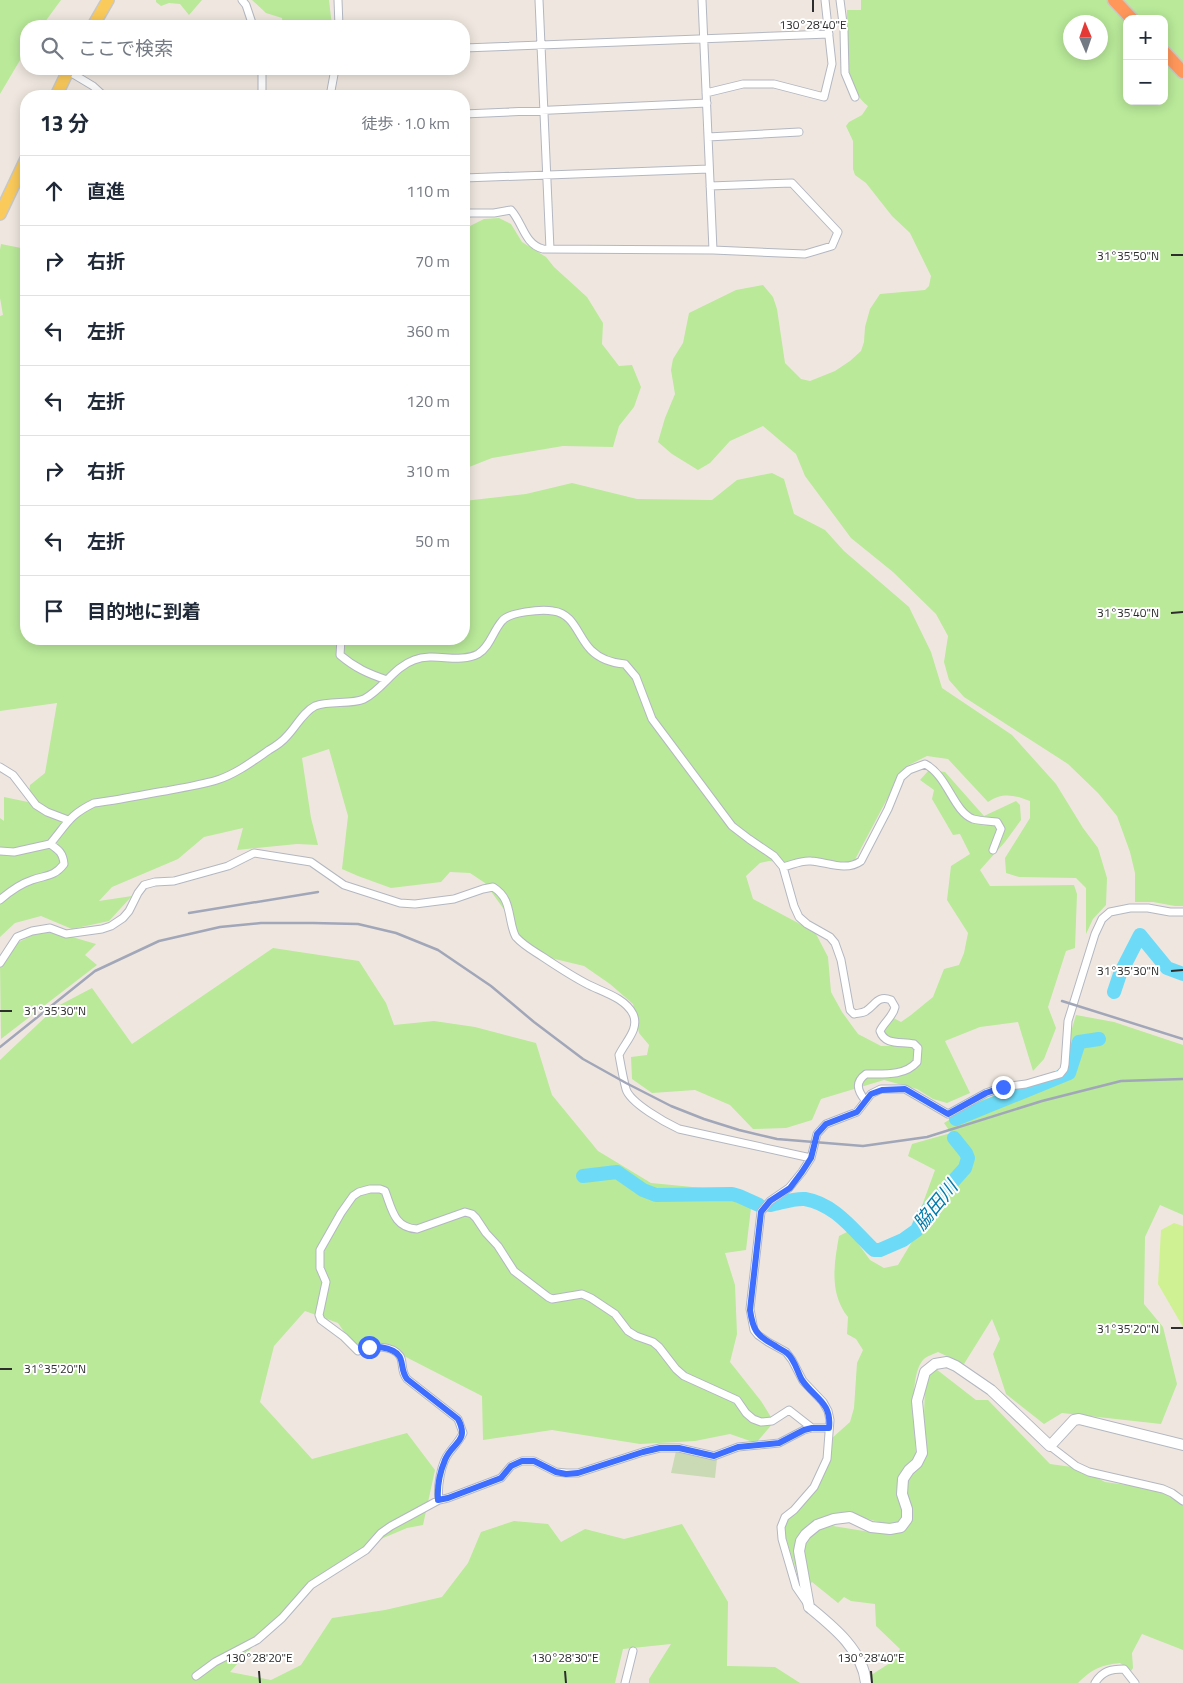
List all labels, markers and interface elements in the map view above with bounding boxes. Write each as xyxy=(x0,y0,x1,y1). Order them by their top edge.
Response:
text: 130°28'40"E xyxy=(779,15,847,34)
north arrow xyxy=(1063,15,1108,60)
map controls xyxy=(1123,15,1168,105)
button: + xyxy=(1123,15,1168,60)
search box xyxy=(20,20,470,75)
text: ここで検索 xyxy=(78,33,173,62)
icon: search xyxy=(38,34,66,62)
button: − xyxy=(1123,60,1168,105)
text: 13 分 xyxy=(40,107,89,139)
text: 徒歩 · 1.0 km xyxy=(362,111,450,135)
text: 直進 xyxy=(87,176,125,205)
icon: ahead xyxy=(40,177,68,205)
text: 110 m xyxy=(406,179,450,203)
text: 右折 xyxy=(87,246,125,275)
text: 31°35'50"N xyxy=(1097,246,1159,265)
icon: right xyxy=(40,247,68,275)
text: 70 m xyxy=(415,249,450,273)
text: 左折 xyxy=(87,316,125,345)
icon: left xyxy=(40,317,68,345)
text: 360 m xyxy=(406,319,450,343)
text: 左折 xyxy=(87,386,125,415)
icon: left xyxy=(40,387,68,415)
text: 120 m xyxy=(406,389,450,413)
text: 右折 xyxy=(87,456,125,485)
icon: right xyxy=(40,457,68,485)
text: 310 m xyxy=(406,459,450,483)
text: 左折 xyxy=(87,526,125,555)
icon: left xyxy=(40,527,68,555)
text: 50 m xyxy=(415,529,450,553)
text: 目的地に到着 xyxy=(87,596,201,625)
icon: arrive xyxy=(40,597,68,625)
text: 31°35'40"N xyxy=(1097,603,1159,622)
text: 31°35'30"N xyxy=(1097,961,1159,980)
text: 31°35'30"N xyxy=(24,1001,86,1020)
route end xyxy=(992,1076,1015,1099)
water label: 脇田川 xyxy=(905,1172,965,1236)
text: 31°35'20"N xyxy=(1097,1319,1159,1338)
route start xyxy=(358,1336,381,1359)
text: 31°35'20"N xyxy=(24,1359,86,1378)
text: 130°28'20"E xyxy=(225,1648,293,1667)
text: 130°28'30"E xyxy=(531,1648,599,1667)
text: 130°28'40"E xyxy=(837,1648,905,1667)

